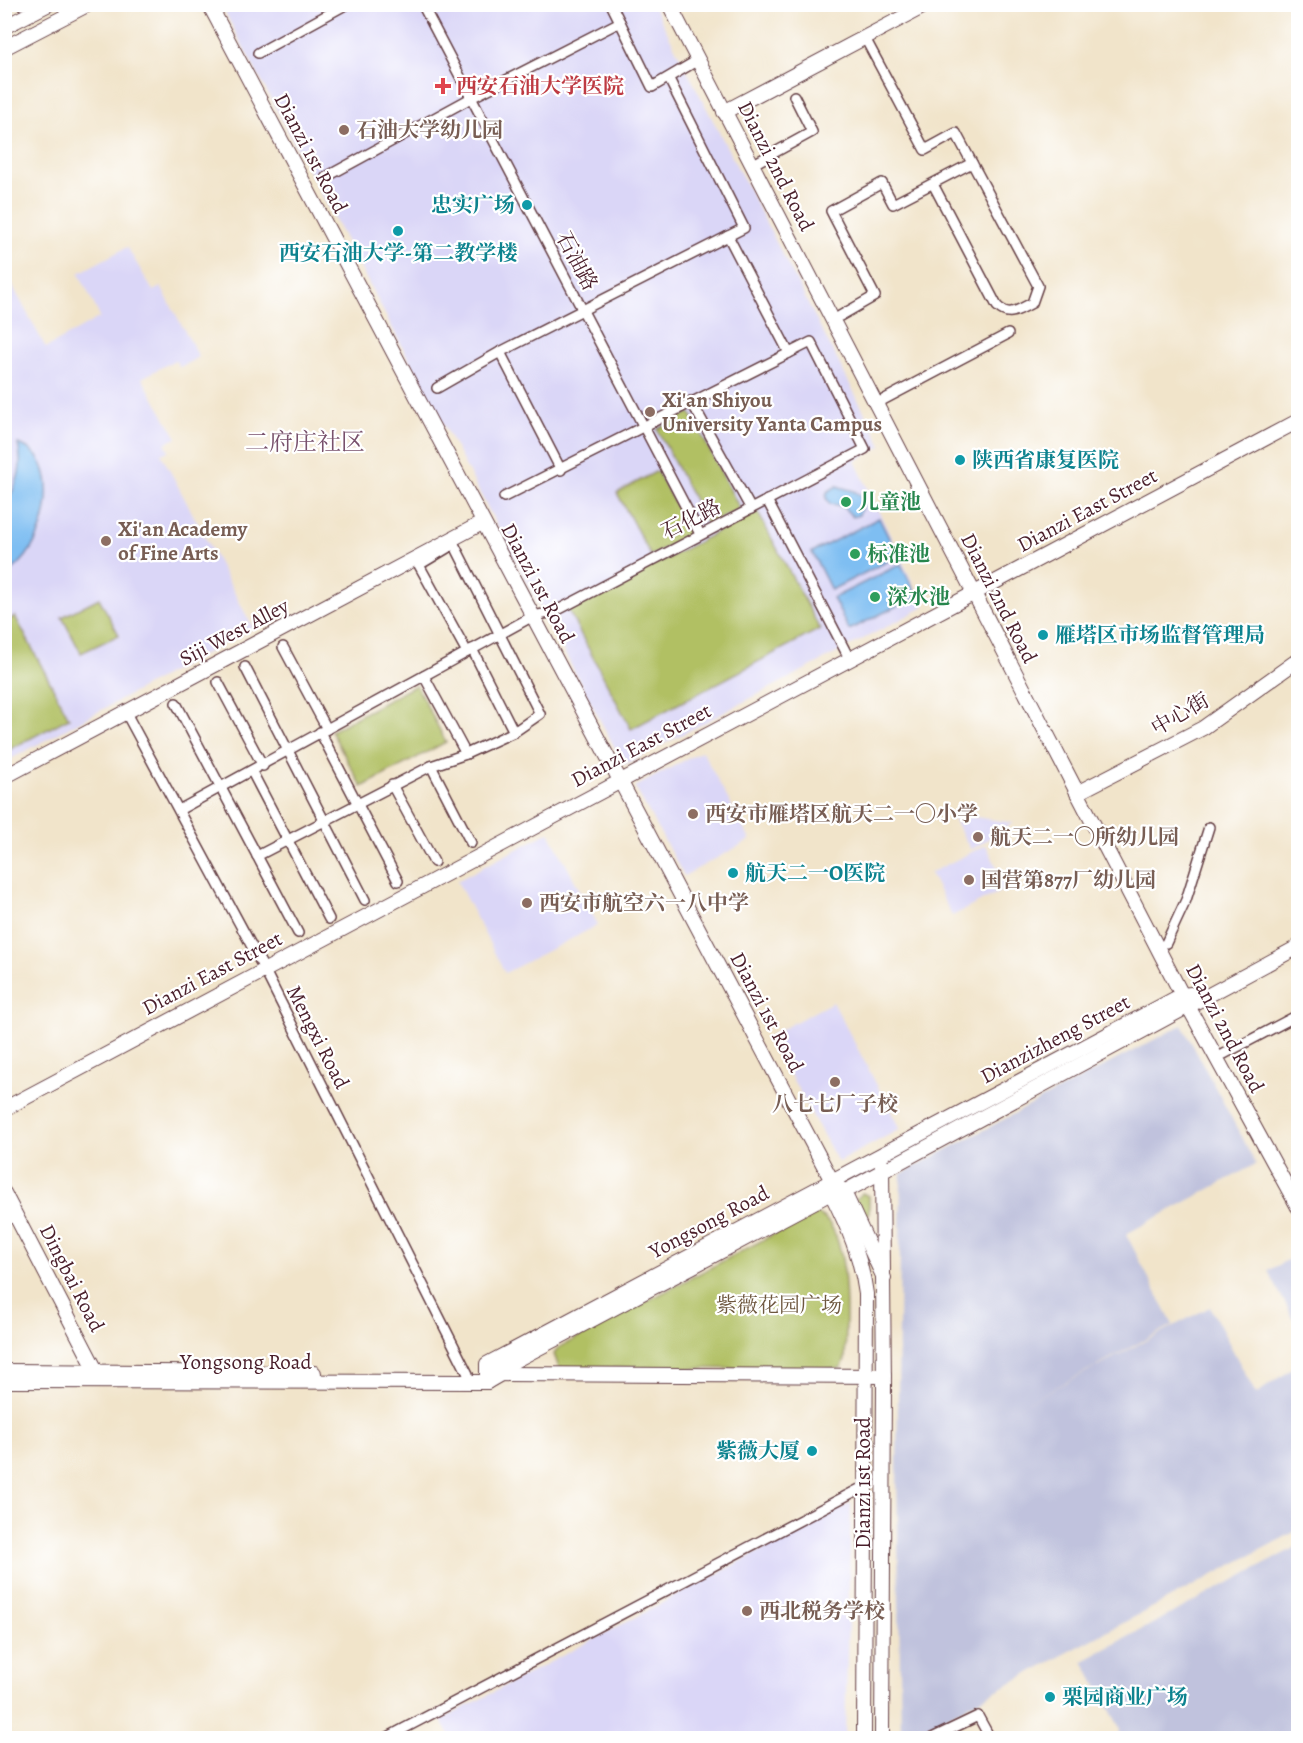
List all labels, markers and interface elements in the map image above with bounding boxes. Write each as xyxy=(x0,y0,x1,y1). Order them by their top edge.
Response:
place label: 西安石油大学医院 xyxy=(456,72,624,100)
marker: 西安石油大学医院 xyxy=(434,77,452,95)
street label: Dianzi 1st Road xyxy=(268,88,355,219)
street label: Dianzi 2nd Road xyxy=(731,96,821,236)
place label: 石油大学幼儿园 xyxy=(356,116,503,144)
marker: 石油大学幼儿园 xyxy=(337,123,351,137)
place label: 忠实广场 xyxy=(431,191,515,219)
marker: 忠实广场 xyxy=(520,198,534,212)
marker: 西安石油大学-第二教学楼 xyxy=(391,224,405,238)
street label: 石油路 xyxy=(550,227,604,295)
place label: 西安石油大学-第二教学楼 xyxy=(279,239,517,267)
place label: Xi'an Shiyou University Yanta Campus xyxy=(662,386,882,438)
marker: Xi'an Shiyou University Yanta Campus xyxy=(643,405,657,419)
district label: 二府庄社区 xyxy=(245,426,365,458)
place label: 陕西省康复医院 xyxy=(972,446,1119,474)
marker: 陕西省康复医院 xyxy=(953,453,967,467)
street label: Dianzi East Street xyxy=(1012,461,1162,559)
place label: 儿童池 xyxy=(858,488,921,516)
street label: 石化路 xyxy=(657,492,725,546)
marker: 儿童池 xyxy=(839,495,853,509)
place label: Xi'an Academy of Fine Arts xyxy=(118,515,249,567)
street label: Dianzi 1st Road xyxy=(495,518,582,649)
street label: Dianzi 2nd Road xyxy=(954,528,1044,668)
marker: Xi'an Academy of Fine Arts xyxy=(99,534,113,548)
place label: 标准池 xyxy=(867,540,930,568)
marker: 标准池 xyxy=(848,547,862,561)
place label: 深水池 xyxy=(887,583,950,611)
marker: 深水池 xyxy=(868,590,882,604)
street label: Siji West Alley xyxy=(174,591,294,673)
place label: 雁塔区市场监督管理局 xyxy=(1055,621,1265,649)
marker: 雁塔区市场监督管理局 xyxy=(1036,628,1050,642)
street label: 中心街 xyxy=(1146,686,1214,742)
street label: Dianzi East Street xyxy=(566,696,716,794)
place label: 西安市雁塔区航天二一〇小学 xyxy=(705,800,978,828)
marker: 西安市雁塔区航天二一〇小学 xyxy=(686,807,700,821)
place label: 航天二一〇所幼儿园 xyxy=(990,823,1179,851)
marker: 航天二一〇所幼儿园 xyxy=(971,830,985,844)
place label: 航天二一O医院 xyxy=(745,859,885,887)
marker: 航天二一O医院 xyxy=(726,866,740,880)
place label: 国营第877厂幼儿园 xyxy=(981,866,1156,894)
marker: 国营第877厂幼儿园 xyxy=(962,873,976,887)
place label: 西安市航空六一八中学 xyxy=(539,889,749,917)
marker: 西安市航空六一八中学 xyxy=(520,896,534,910)
street label: Dianzi East Street xyxy=(137,924,287,1022)
street label: Dianzi 1st Road xyxy=(724,947,811,1078)
street label: Dianzi 2nd Road xyxy=(1179,959,1271,1098)
street label: Mengxi Road xyxy=(280,980,356,1094)
street label: Dianzizheng Street xyxy=(975,988,1135,1090)
marker: 八七七厂子校 xyxy=(828,1075,842,1089)
place label: 八七七厂子校 xyxy=(772,1090,898,1118)
street label: Yongsong Road xyxy=(643,1178,774,1266)
street label: Dingbai Road xyxy=(33,1220,111,1337)
park label: 紫薇花园广场 xyxy=(716,1291,842,1319)
street label: Yongsong Road xyxy=(179,1348,313,1376)
street label: Dianzi 1st Road xyxy=(849,1416,877,1549)
place label: 紫薇大厦 xyxy=(716,1437,800,1465)
marker: 紫薇大厦 xyxy=(805,1444,819,1458)
place label: 西北税务学校 xyxy=(759,1597,885,1625)
marker: 西北税务学校 xyxy=(740,1604,754,1618)
place label: 栗园商业广场 xyxy=(1062,1683,1188,1711)
marker: 栗园商业广场 xyxy=(1043,1690,1057,1704)

